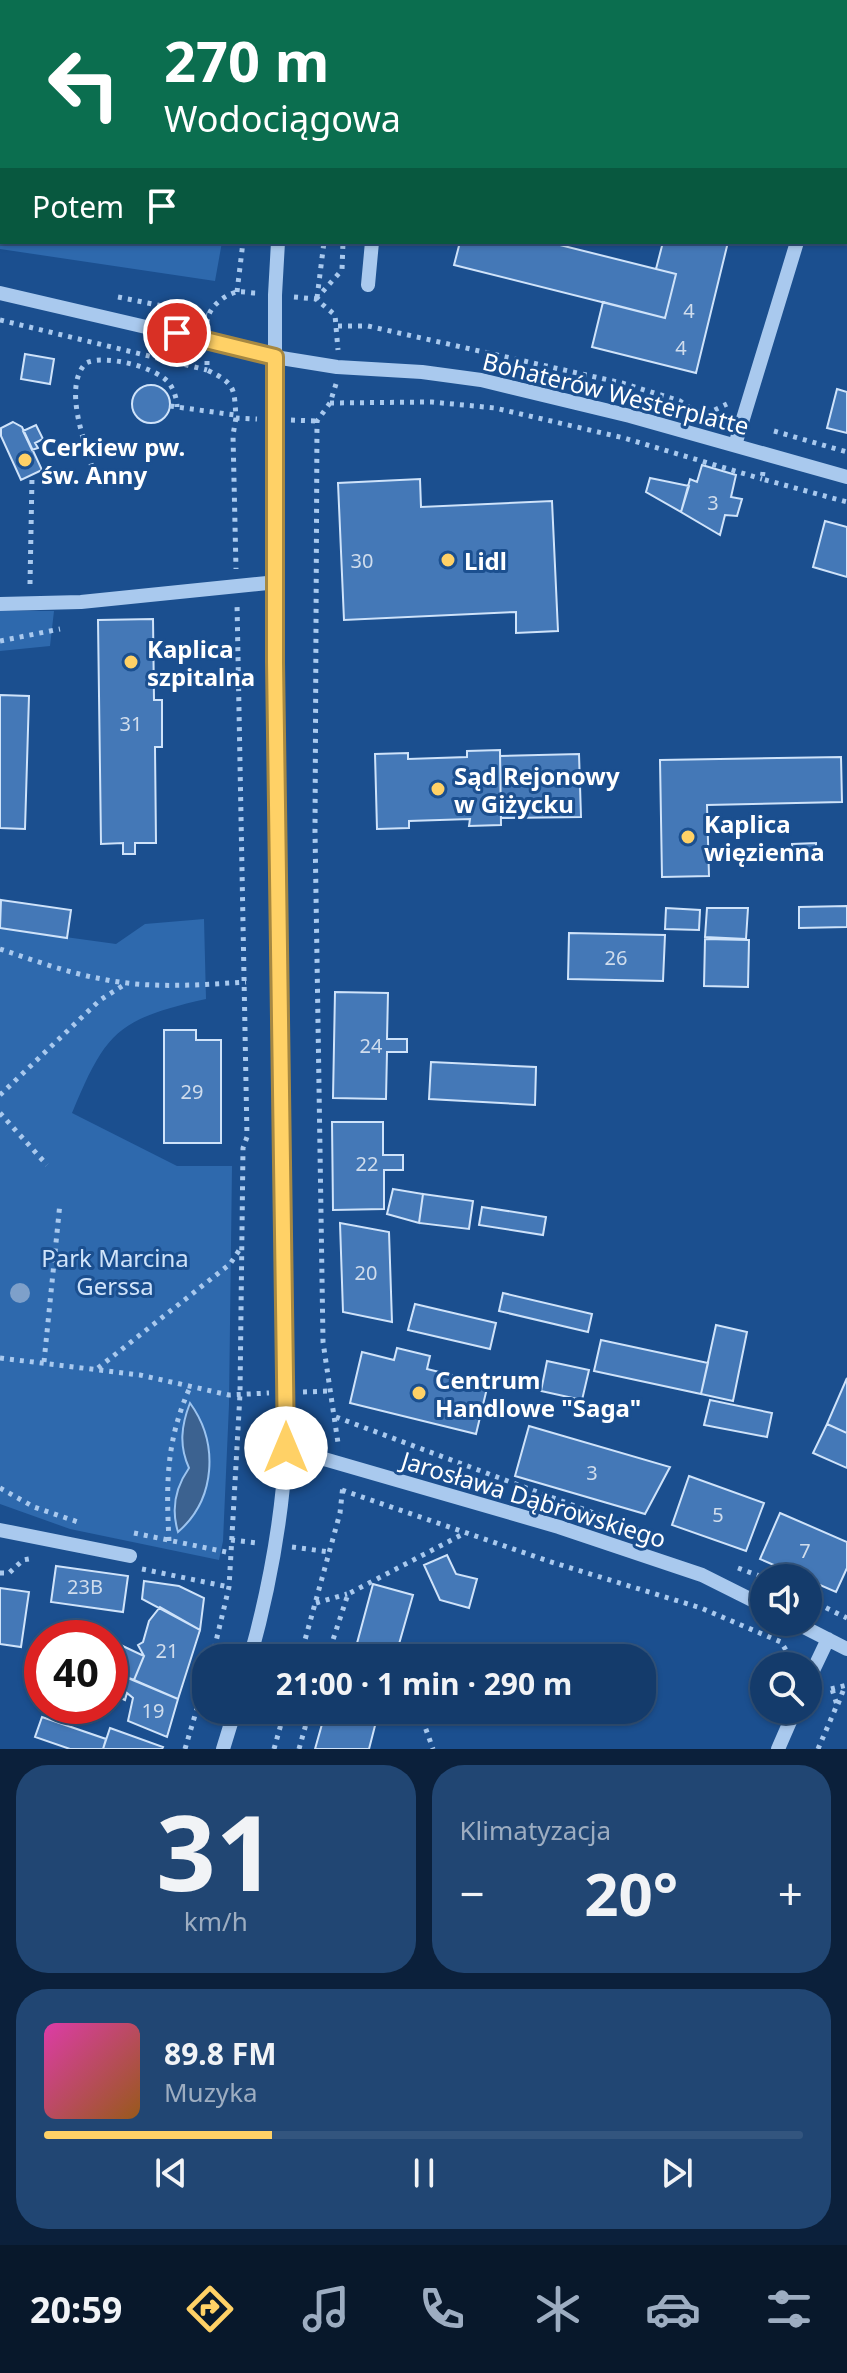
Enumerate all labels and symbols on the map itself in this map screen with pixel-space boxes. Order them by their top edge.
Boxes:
house number: 4 [683,297,695,324]
pin [143,299,211,367]
house number: 4 [675,334,687,361]
street label: Bohaterów Westerplatte [479,344,753,442]
place label: Cerkiew pw. św. Anny [41,430,185,491]
marker: Cerkiew pw. św. Anny [16,451,34,469]
house number: 3 [707,489,719,516]
place label: Lidl [464,544,507,577]
house number: 30 [351,547,373,574]
marker: Lidl [439,551,457,569]
place label: Kaplica szpitalna [147,632,255,693]
marker: Kaplica szpitalna [122,653,140,671]
house number: 31 [120,710,142,737]
place label: Sąd Rejonowy w Giżycku [454,759,620,820]
marker: Sąd Rejonowy w Giżycku [429,780,447,798]
place label: Kaplica więzienna [704,807,825,868]
marker: Kaplica więzienna [679,828,697,846]
house number: 26 [605,944,627,971]
house number: 24 [360,1032,383,1059]
house number: 29 [181,1078,203,1105]
house number: 22 [356,1150,378,1177]
park label: Park Marcina Gerssa [41,1241,189,1302]
house number: 20 [355,1259,377,1286]
place label: Centrum Handlowe "Saga" [435,1363,641,1424]
marker: Centrum Handlowe "Saga" [410,1384,428,1402]
position arrow [244,1406,328,1490]
street label: Jarosława Dąbrowskiego [396,1442,670,1555]
house number: 3 [586,1459,598,1486]
house number: 5 [712,1501,724,1528]
house number: 7 [799,1537,811,1564]
house number: 23B [67,1573,103,1600]
speed limit sign: 40 [24,1620,128,1724]
house number: 21 [156,1637,178,1664]
house number: 19 [142,1697,164,1724]

